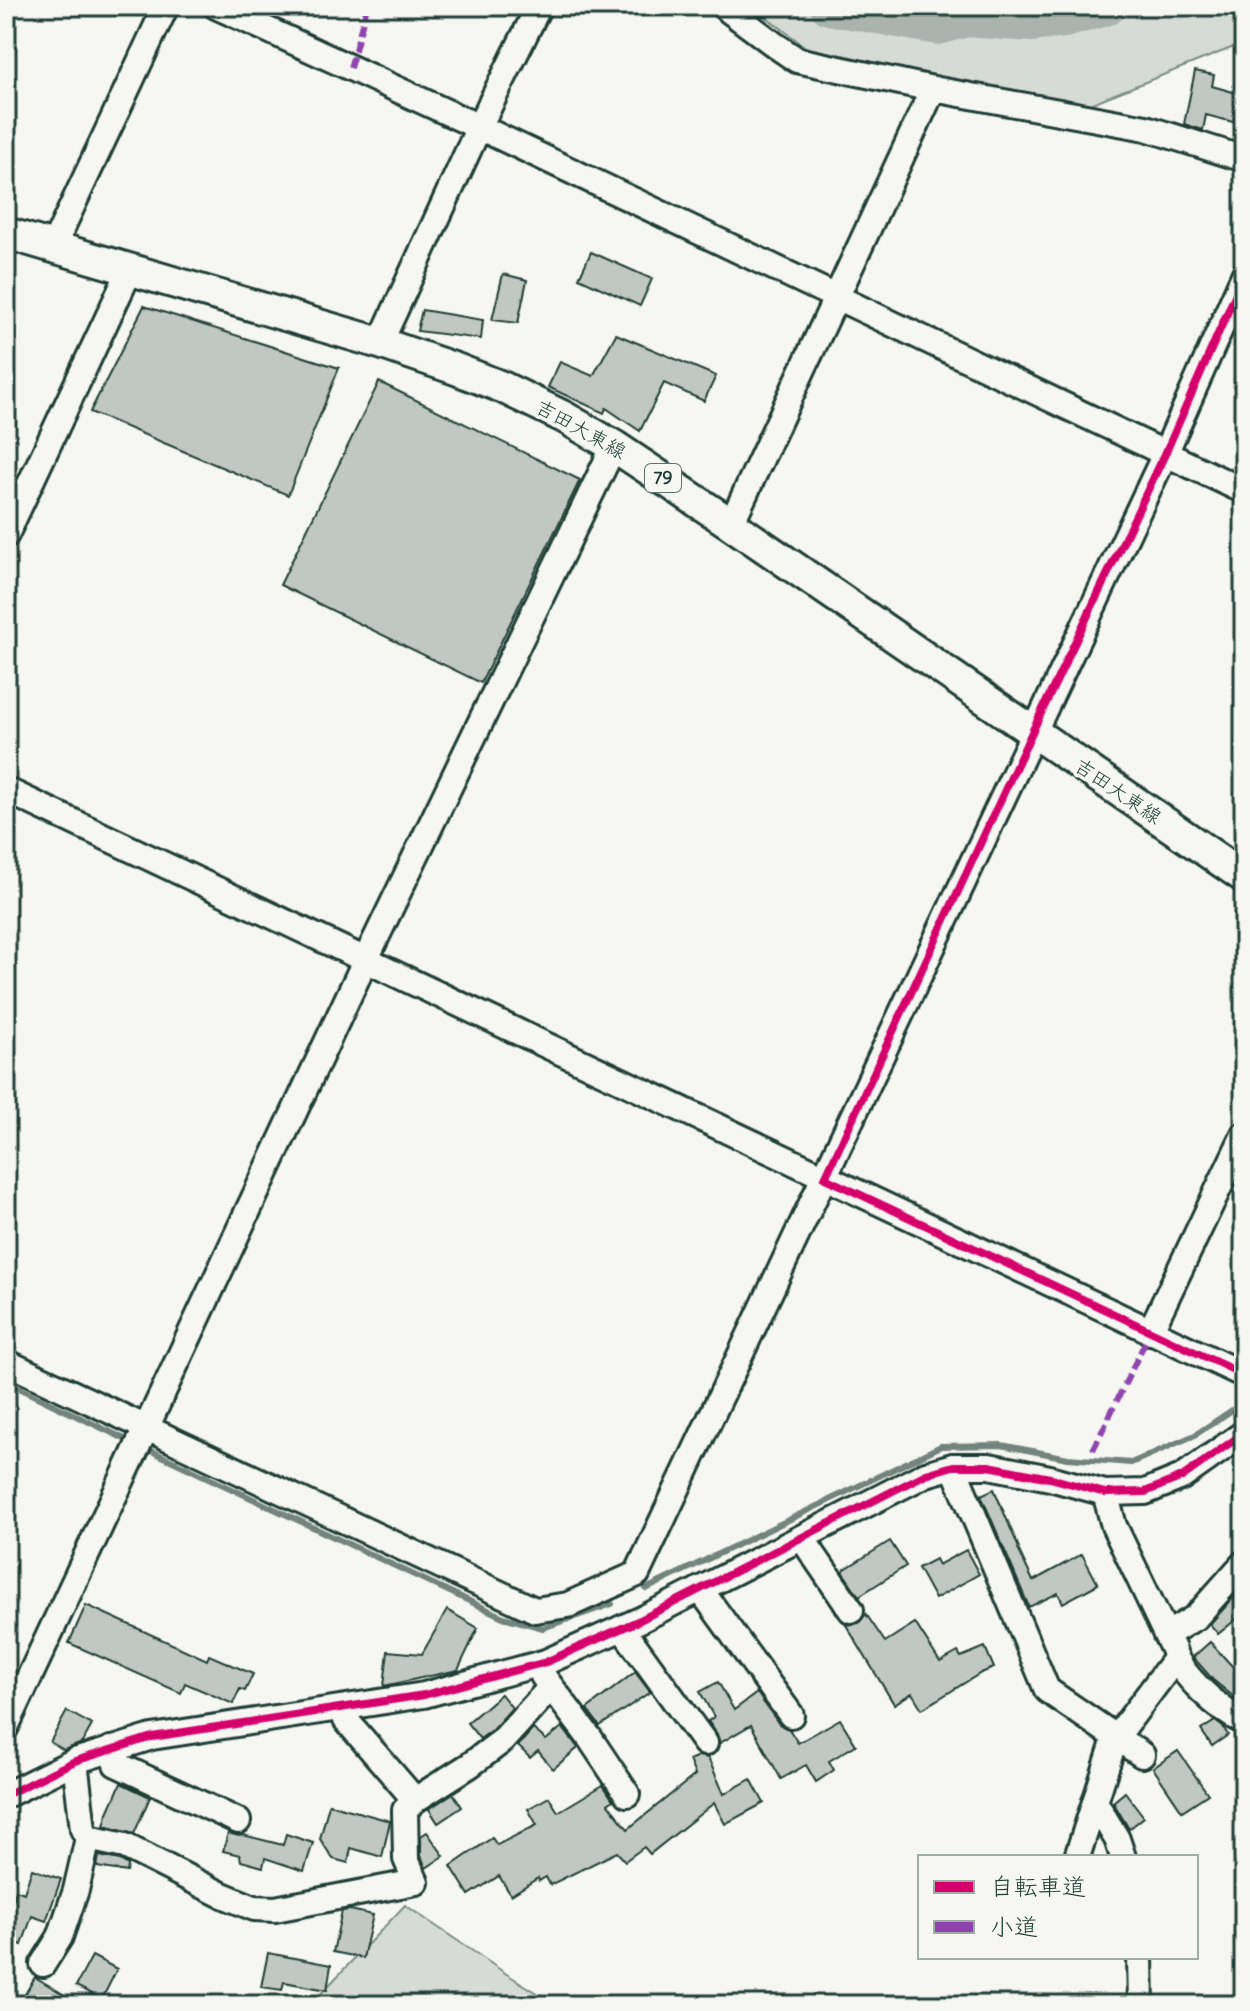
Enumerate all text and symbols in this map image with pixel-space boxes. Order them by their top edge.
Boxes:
street label: 吉田大東線 [531,393,631,464]
road number: 79 [645,464,681,492]
street label: 吉田大東線 [1070,752,1167,829]
legend [918,1855,1198,1959]
text: 自転車道 [990,1871,1086,1901]
text: 小道 [990,1911,1038,1941]

